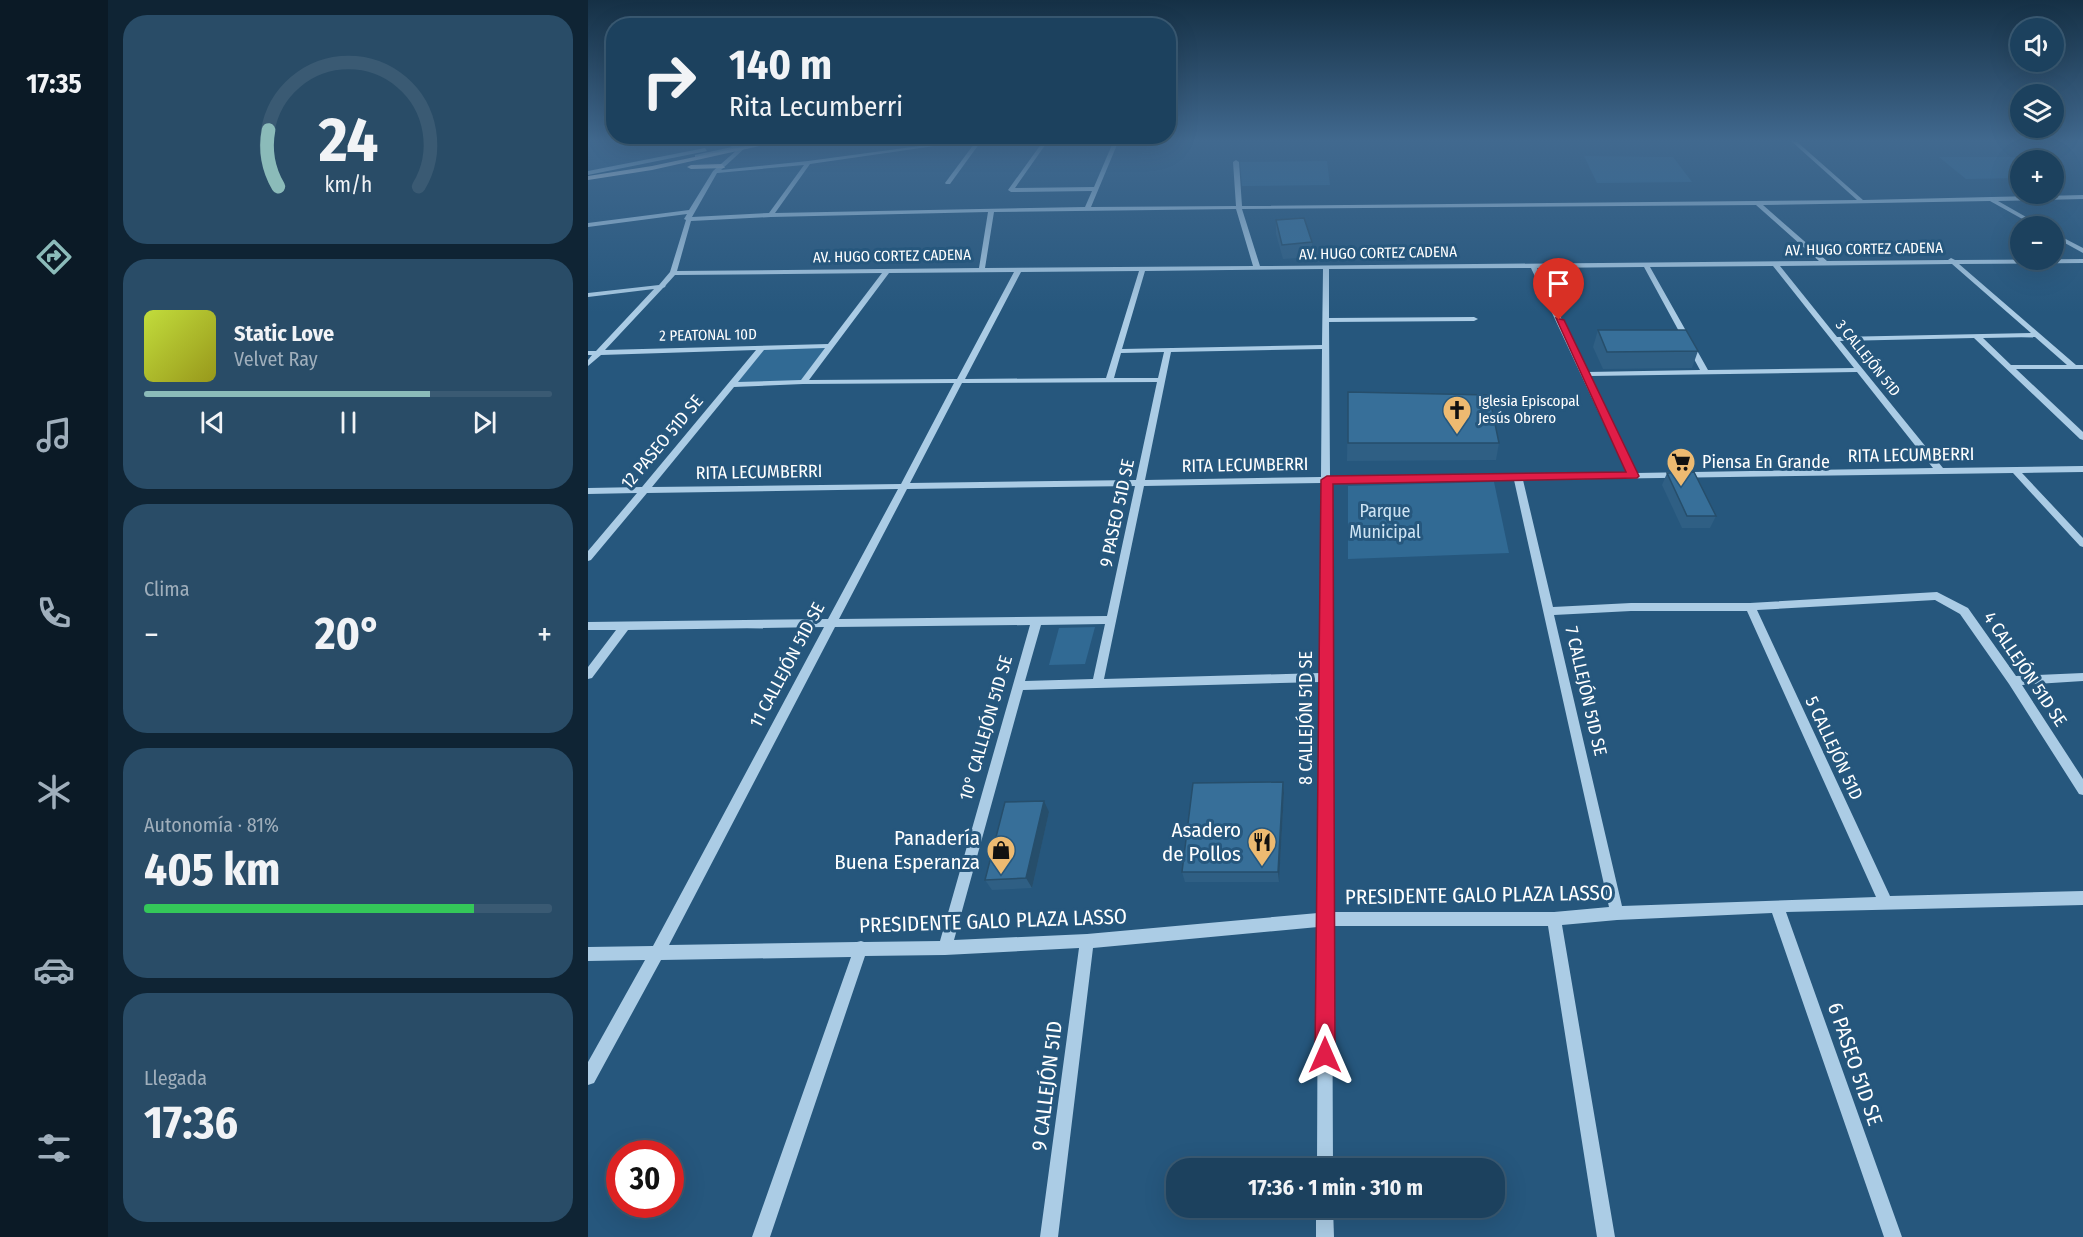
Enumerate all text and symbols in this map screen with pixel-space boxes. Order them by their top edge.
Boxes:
map controls [2010,18,2064,270]
button: sound [2010,18,2064,72]
text: 140 m [729,40,832,90]
icon: right [630,42,708,120]
text: 17:35 [26,68,82,100]
button: layers [2010,84,2064,138]
text: Rita Lecumberri [729,91,903,123]
text: 24 [317,103,378,178]
button: + [2010,150,2064,204]
text: km/h [324,172,372,198]
button: − [2010,216,2064,270]
icon: directions [33,236,75,278]
street label: AV. HUGO CORTEZ CADENA [1785,239,1943,259]
street label: AV. HUGO CORTEZ CADENA [1299,243,1457,263]
street label: AV. HUGO CORTEZ CADENA [813,246,971,266]
pin [1533,258,1584,320]
icon: arrive [1542,267,1575,300]
street label: 3 CALLEJÓN 51D [1832,316,1904,400]
text: Static Love [234,320,334,347]
street label: 2 PEATONAL 10D [659,325,757,345]
text: Velvet Ray [234,347,318,371]
street label: 12 PASEO 51D SE [616,390,708,494]
place label: Iglesia Episcopal Jesús Obrero [1478,392,1579,427]
church icon: Iglesia Episcopal Jesús Obrero [1441,394,1473,436]
icon: previous [196,406,229,439]
icon: pause [332,406,365,439]
icon: next [468,406,501,439]
icon: music [33,414,75,456]
street label: RITA LECUMBERRI [1847,443,1975,467]
supermarket icon: Piensa En Grande [1665,446,1697,488]
place label: Piensa En Grande [1702,451,1830,473]
street label: RITA LECUMBERRI [1181,453,1309,477]
street label: 9 PASEO 51D SE [1095,457,1139,569]
street label: RITA LECUMBERRI [695,460,823,484]
park label: Parque Municipal [1349,500,1421,543]
text: Clima [144,577,189,601]
icon: phone [33,592,75,634]
street label: 11 CALLEJÓN 51D SE [745,599,829,731]
text: 20° [315,607,381,661]
street label: 4 CALLEJÓN 51D SE [1979,607,2071,731]
text: − [144,615,159,655]
text: + [537,615,552,655]
street label: 7 CALLEJÓN 51D SE [1560,624,1612,758]
street label: 8 CALLEJÓN 51D SE [1295,651,1317,785]
street label: 10° CALLEJÓN 51D SE [955,653,1017,803]
street label: 5 CALLEJÓN 51D [1800,693,1868,803]
icon: climate [33,771,75,813]
text: Autonomía · 81% [144,813,279,837]
place label: Asadero de Pollos [1162,817,1241,867]
place label: Panadería Buena Esperanza [834,825,980,875]
restaurant icon: Asadero de Pollos [1246,826,1278,868]
shop icon: Panadería Buena Esperanza [985,834,1017,876]
text: 405 km [144,843,280,897]
street label: PRESIDENTE GALO PLAZA LASSO [1345,880,1613,910]
street label: PRESIDENTE GALO PLAZA LASSO [859,903,1127,939]
icon: car [33,949,75,991]
street label: 6 PASEO 51D SE [1822,999,1888,1129]
street label: 9 CALLEJÓN 51D [1026,1020,1068,1152]
position arrow [1293,1023,1357,1087]
text: Llegada [144,1066,207,1090]
text: 17:36 [144,1096,238,1150]
icon: filters [33,1127,75,1169]
speed limit sign: 30 [606,1140,684,1218]
text: 17:36 · 1 min · 310 m [1248,1174,1423,1201]

